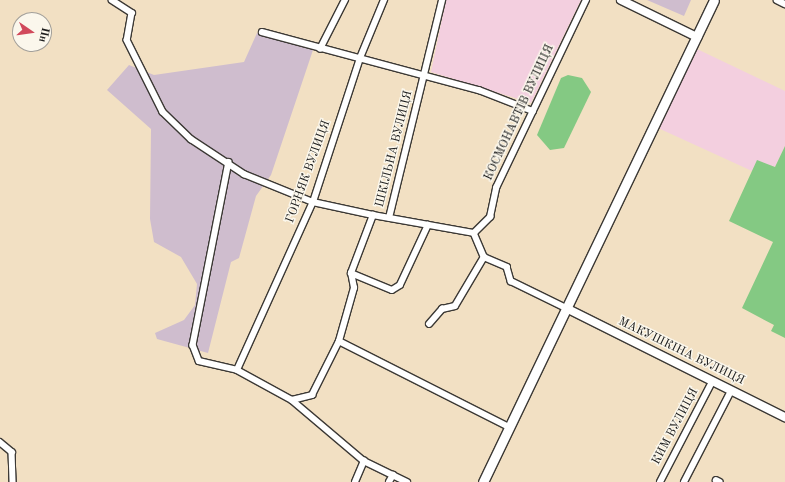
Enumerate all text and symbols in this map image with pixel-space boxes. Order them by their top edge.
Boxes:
north arrow [12,12,52,52]
text: Пн [36,26,50,43]
street label: КОСМОНАВТІВ ВУЛИЦЯ [482,43,558,183]
street label: ШКІЛЬНА ВУЛИЦЯ [374,89,416,209]
street label: ГОРНЯК ВУЛИЦЯ [284,119,334,225]
street label: МАКУШКІНА ВУЛИЦЯ [615,315,747,389]
street label: КИМ ВУЛИЦЯ [650,386,702,468]

